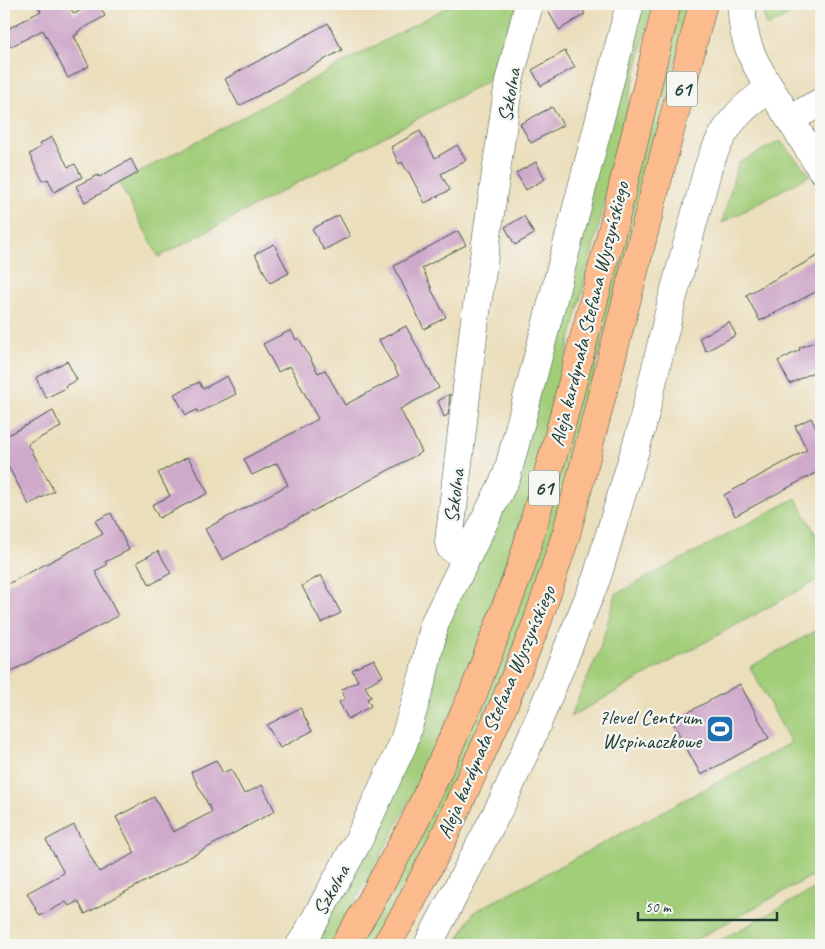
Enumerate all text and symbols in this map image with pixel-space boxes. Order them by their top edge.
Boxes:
street label: Szkolna [492,65,527,124]
road number: 61 [667,72,697,106]
street label: Aleja kardynała Stefana Wyszyńskiego [543,177,635,449]
street label: Szkolna [438,466,470,524]
road number: 61 [529,470,559,506]
street label: Aleja kardynała Stefana Wyszyńskiego [431,580,562,842]
place label: 7level Centrum Wspinaczkowe [599,704,703,754]
sports icon: 7level Centrum Wspinaczkowe [705,714,735,744]
street label: Szkolna [307,859,356,920]
scale bar [638,889,776,921]
text: 50 m [645,898,672,917]

